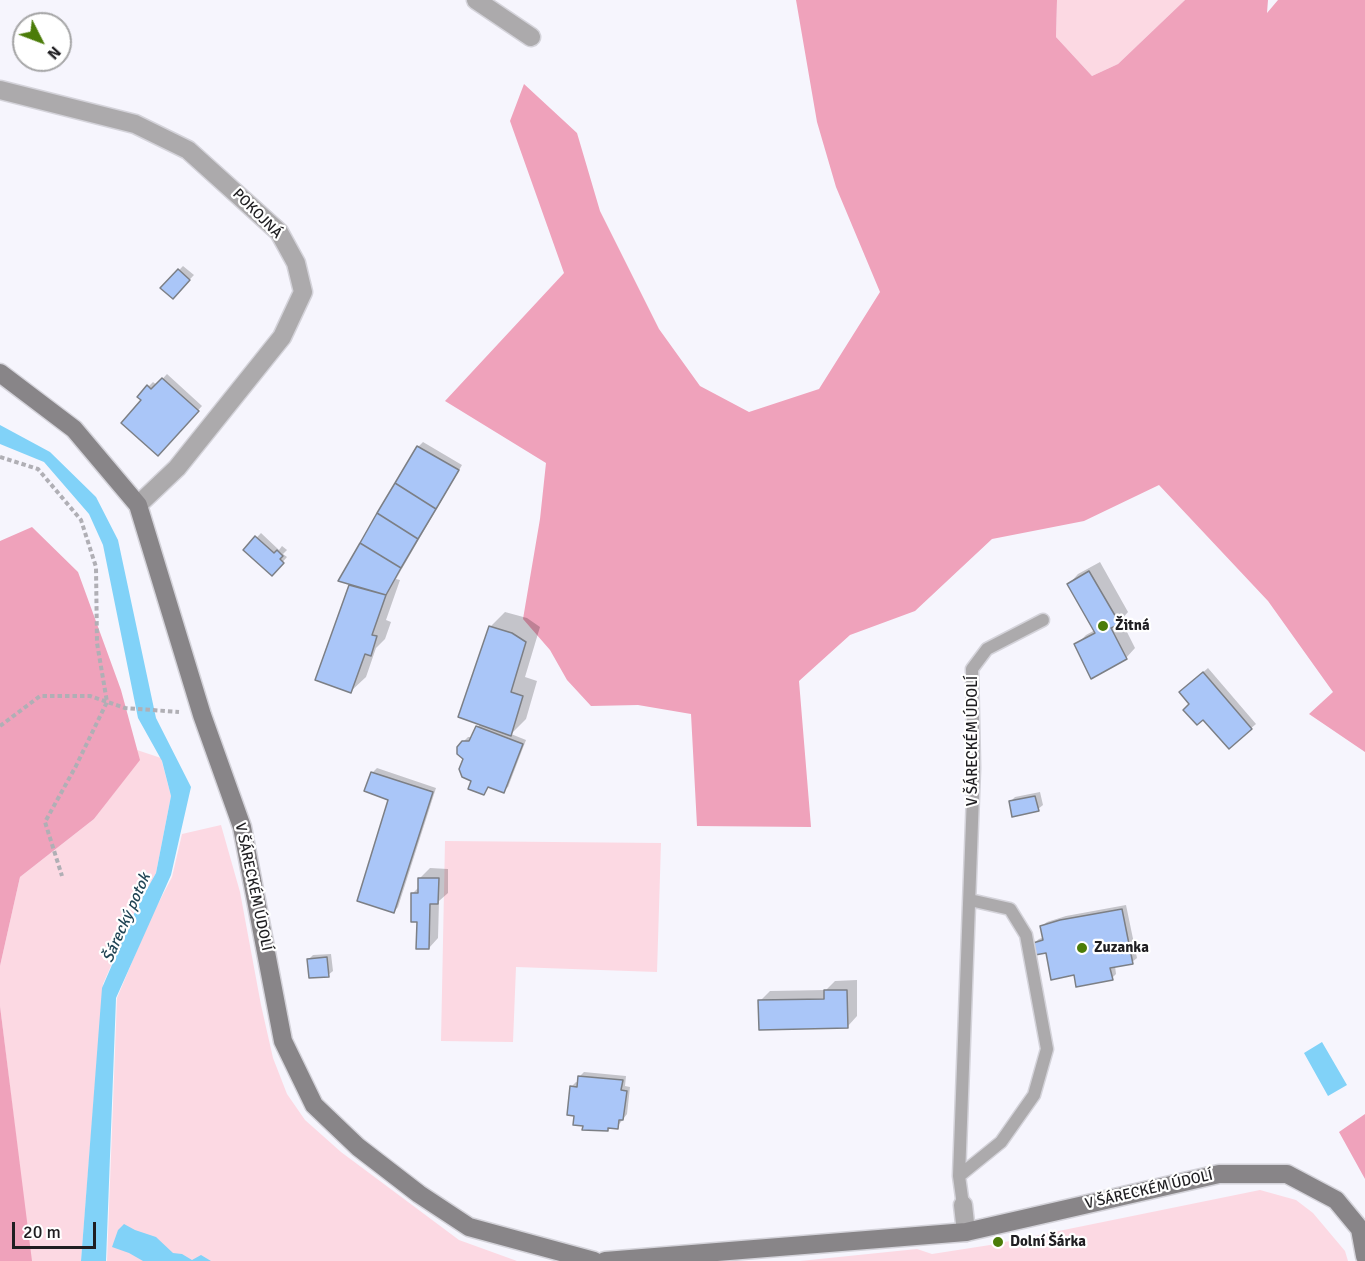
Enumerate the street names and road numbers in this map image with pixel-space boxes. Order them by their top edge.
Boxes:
street label: POKOJNÁ [228,185,286,243]
street label: V ŠÁRECKÉM ÚDOLÍ [964,676,982,806]
street label: V ŠÁRECKÉM ÚDOLÍ [231,821,275,953]
street label: V ŠÁRECKÉM ÚDOLÍ [1083,1167,1215,1213]

